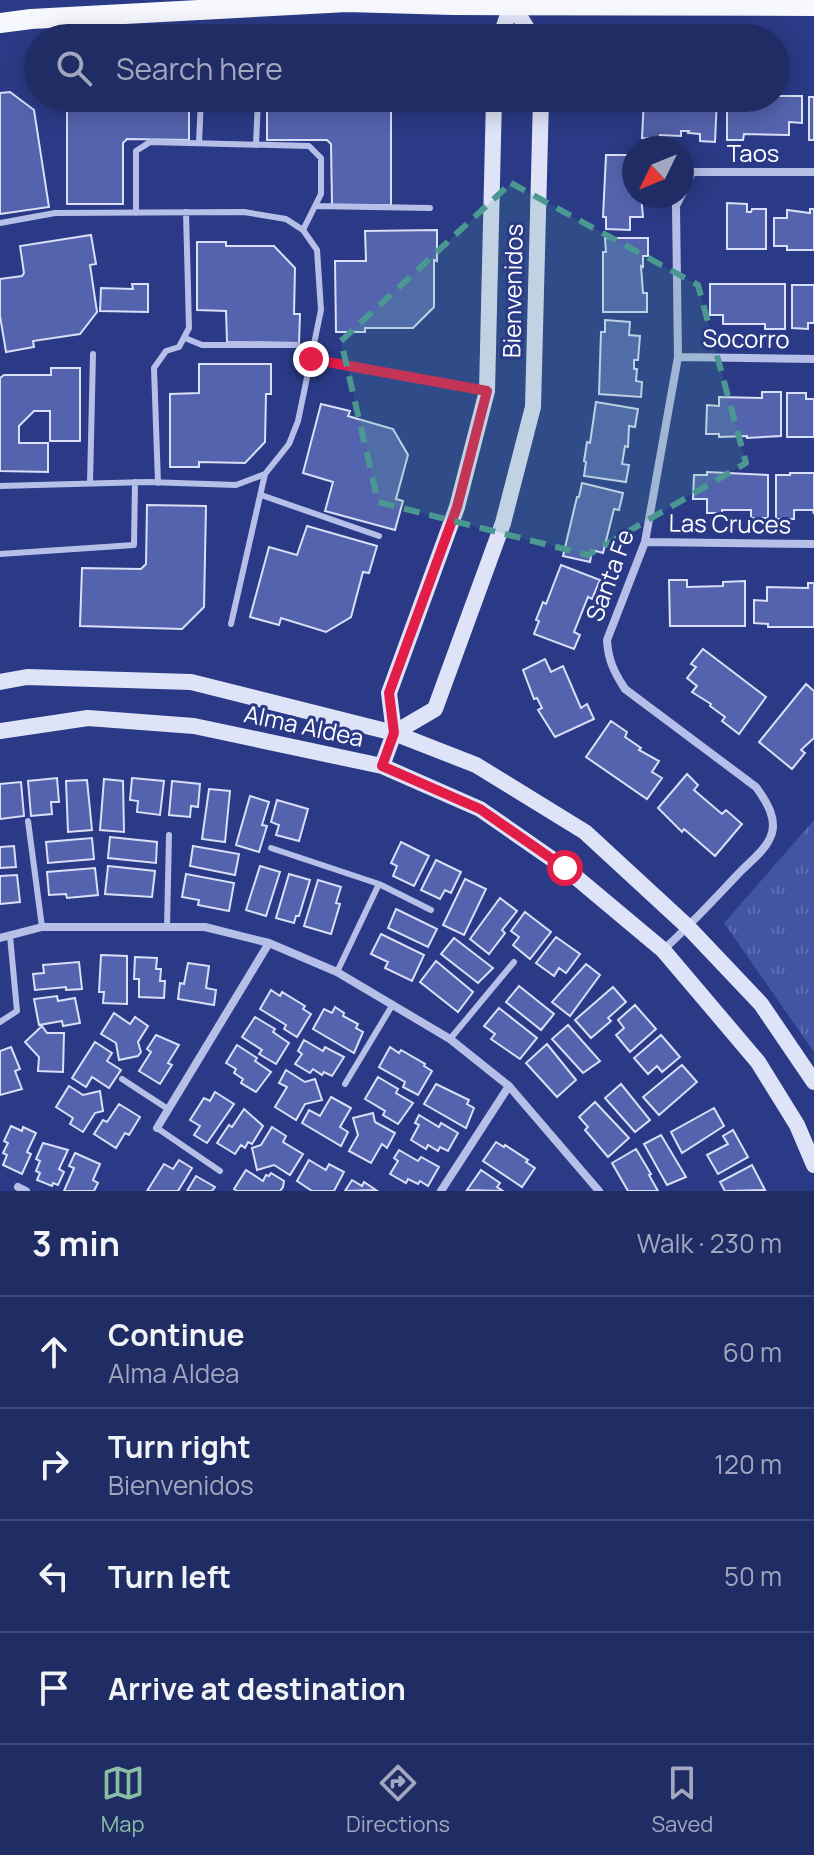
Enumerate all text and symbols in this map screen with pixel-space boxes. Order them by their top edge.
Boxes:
search box [24,24,790,112]
icon: search [52,46,96,90]
text: Search here [116,48,283,89]
north arrow [622,136,694,208]
street label: Taos [727,136,779,169]
street label: Bienvenidos [494,224,530,358]
street label: Socorro [702,321,790,355]
route end [293,341,329,377]
street label: Las Cruces [668,505,792,541]
street label: Santa Fe [577,524,641,626]
street label: Alma Aldea [241,696,367,754]
route start [547,850,583,886]
text: 3 min [32,1220,120,1266]
text: Walk · 230 m [637,1225,782,1261]
text: Continue [108,1314,244,1355]
icon: ahead [32,1330,76,1374]
text: 60 m [723,1334,782,1370]
text: Alma Aldea [108,1355,240,1391]
text: Turn right [108,1426,251,1467]
icon: right [32,1442,76,1486]
text: 120 m [714,1446,782,1482]
text: Bienvenidos [108,1467,254,1503]
icon: left [32,1554,76,1598]
text: Turn left [108,1556,231,1597]
text: 50 m [724,1558,782,1594]
icon: arrive [32,1666,76,1710]
text: Arrive at destination [108,1668,406,1709]
tab: Map [101,1761,145,1839]
tab: Directions [346,1761,450,1839]
tab: Saved [651,1761,713,1839]

